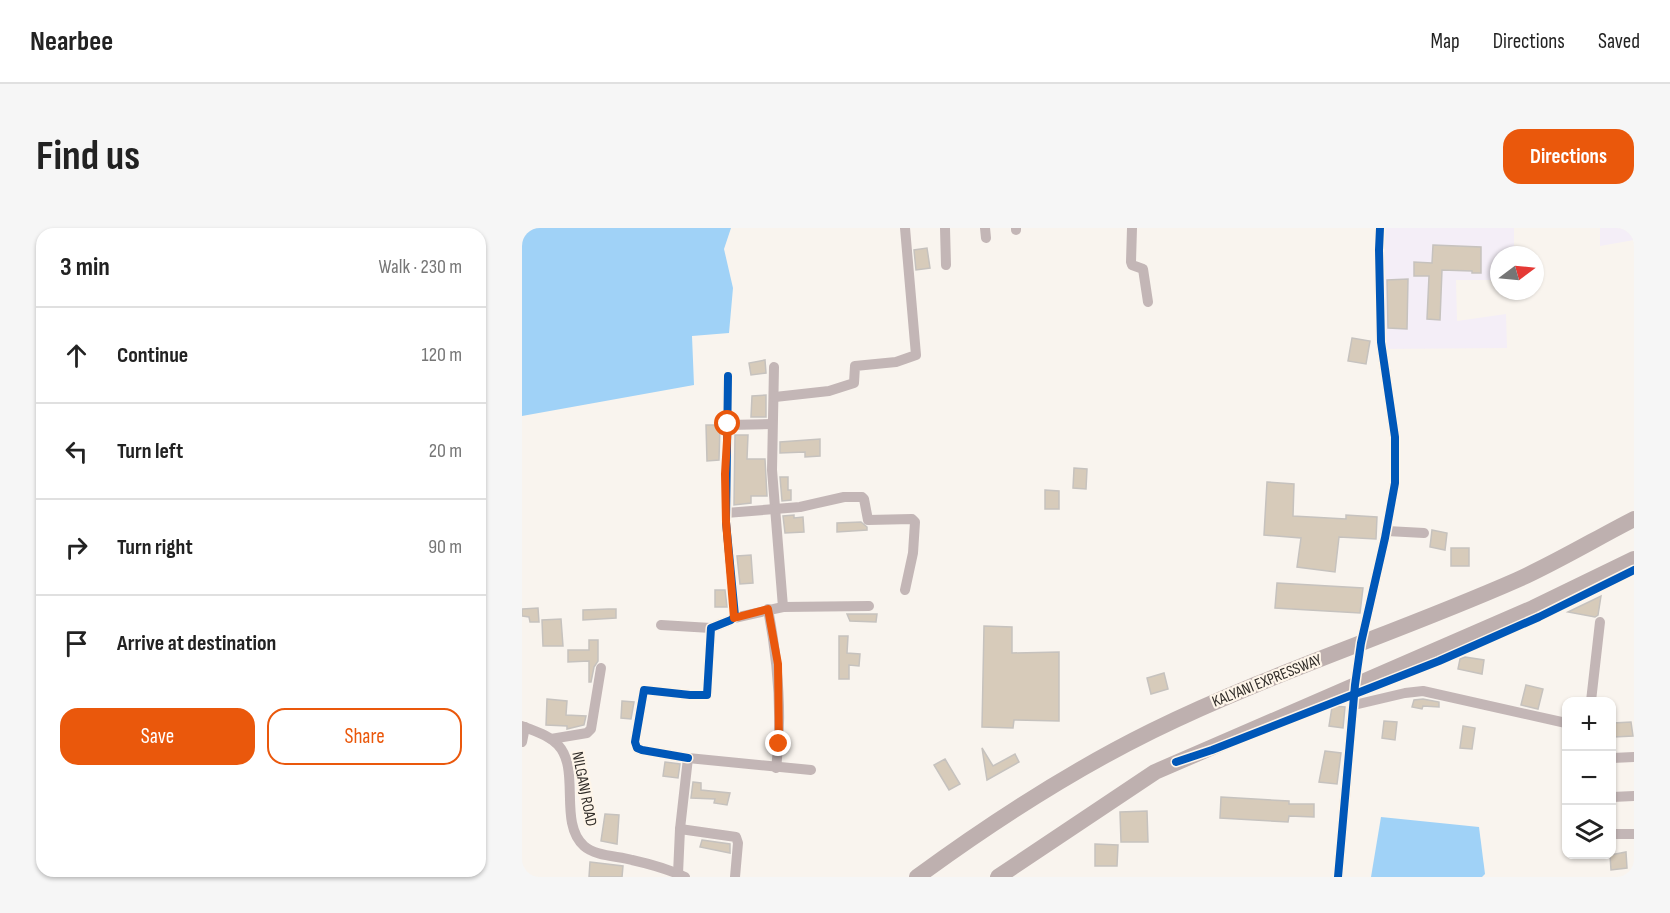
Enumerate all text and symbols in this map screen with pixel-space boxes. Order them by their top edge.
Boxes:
text: Nearbee [30,25,113,58]
text: Map [1430,29,1460,54]
text: Directions [1493,29,1565,54]
text: Saved [1598,29,1640,54]
button: Directions [1503,129,1634,184]
text: Find us [36,131,140,182]
north arrow [1490,246,1544,300]
text: 3 min [60,252,110,283]
text: Walk · 230 m [379,255,462,279]
icon: ahead [60,339,93,372]
text: Continue [117,342,188,369]
text: 120 m [422,343,462,367]
route start [714,410,740,436]
icon: left [60,435,93,468]
text: Turn left [117,438,183,465]
text: 20 m [429,439,462,463]
icon: right [60,531,93,564]
text: Turn right [117,534,193,561]
text: 90 m [428,535,462,559]
icon: arrive [60,627,93,660]
text: Arrive at destination [117,630,276,657]
street label: KALYANI EXPRESSWAY [1210,650,1325,712]
map controls [1562,697,1616,859]
button: + [1562,697,1616,751]
button: Save [60,708,255,765]
button: Share [267,708,462,765]
route end [765,730,791,756]
street label: NILGANJ ROAD [567,750,601,828]
button: − [1562,751,1616,805]
button: layers [1562,805,1616,859]

